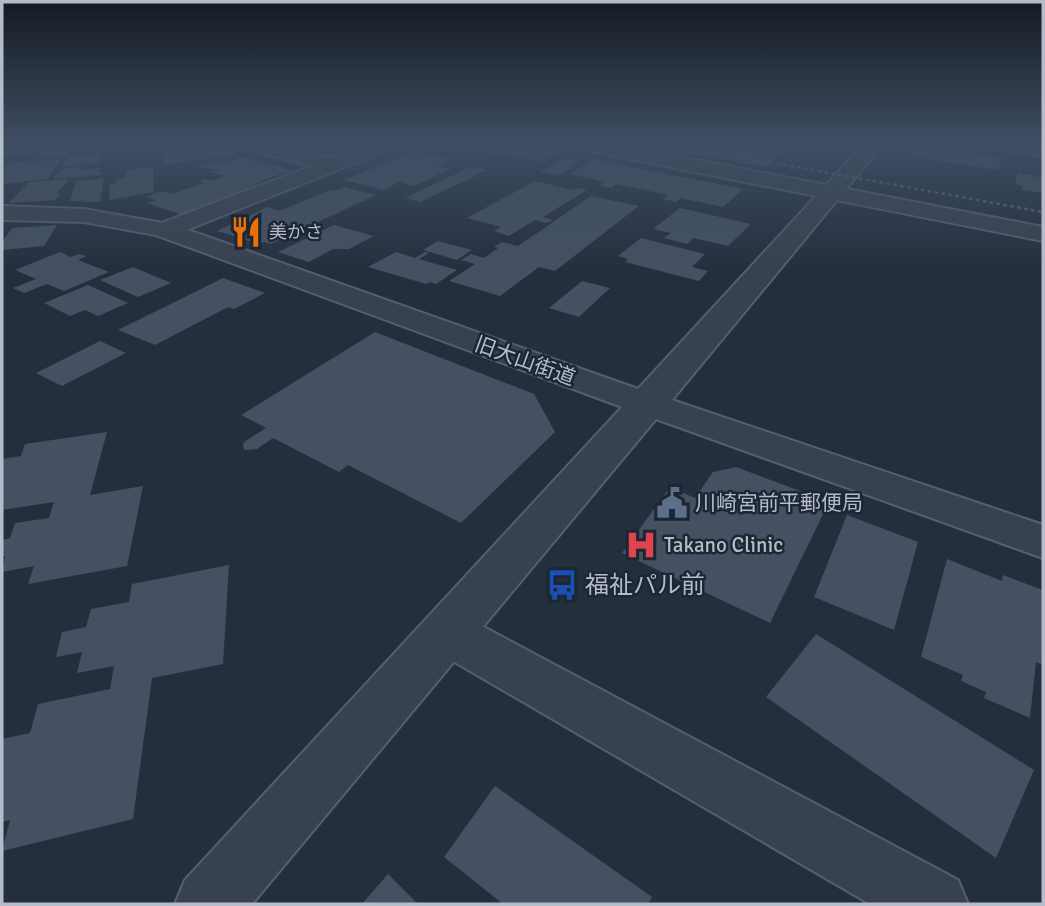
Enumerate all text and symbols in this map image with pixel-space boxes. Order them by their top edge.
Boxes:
restaurant icon: 美かさ [229,215,263,249]
place label: 美かさ [269,221,323,243]
street label: 旧大山街道 [471,331,579,391]
public building icon: 川崎宮前平郵便局 [655,486,689,520]
place label: 川崎宮前平郵便局 [695,490,863,516]
hospital icon: Takano Clinic [624,528,658,562]
place label: Takano Clinic [664,532,783,558]
bus stop icon: 福祉パル前 [545,568,579,602]
place label: 福祉パル前 [585,570,705,600]

